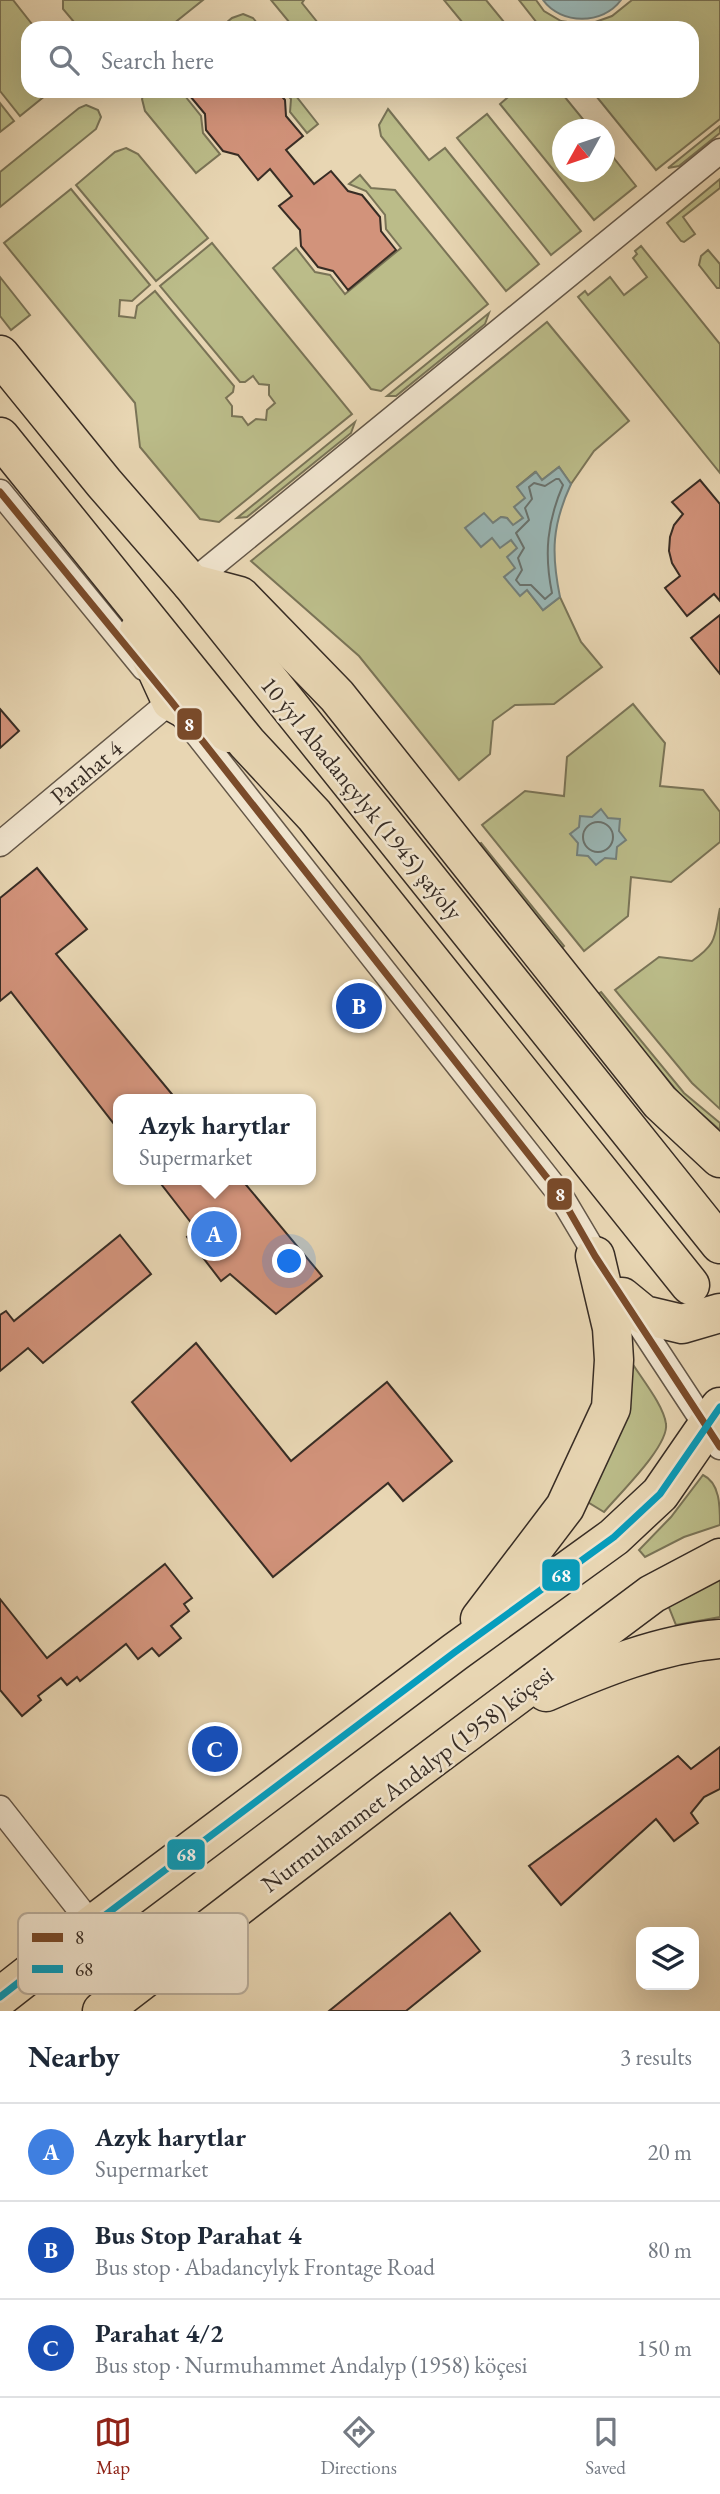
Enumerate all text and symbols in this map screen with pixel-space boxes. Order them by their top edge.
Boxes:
search box [21,21,699,98]
icon: search [45,41,83,79]
text: Search here [101,43,214,77]
north arrow [552,119,615,182]
street label: 10 ýyl Abadançylyk (1945) şaýoly [254,670,470,927]
line badge: 8 [176,707,203,741]
text: 8 [184,712,194,737]
street label: Parahat 4 [43,732,129,811]
pin: B [336,980,382,1032]
popup [113,1094,316,1185]
text: Azyk harytlar [139,1108,290,1142]
text: Supermarket [139,1142,252,1172]
line badge: 8 [546,1177,573,1211]
text: 8 [555,1182,565,1207]
pin: A [191,1208,237,1260]
your location [272,1244,306,1278]
line badge: 68 [541,1558,581,1592]
text: 68 [551,1563,571,1588]
street label: Nurmuhammet Andalyp (1958) köçesi [255,1659,559,1899]
pin: C [192,1723,238,1775]
line badge: 68 [166,1838,206,1871]
text: 68 [176,1842,196,1867]
legend [18,1913,248,1994]
text: 8 [75,1925,84,1950]
map controls [636,1927,699,1990]
button: layers [636,1927,699,1990]
text: 68 [75,1957,93,1982]
text: Nearby [28,2037,120,2076]
text: 3 results [620,2042,692,2072]
text: Azyk harytlar [95,2120,246,2154]
text: A [43,2137,59,2167]
text: 20 m [647,2137,692,2167]
text: Supermarket [95,2154,208,2184]
text: Bus Stop Parahat 4 [95,2218,302,2252]
text: B [44,2235,58,2265]
text: 80 m [647,2235,692,2265]
text: Bus stop · Abadancylyk Frontage Road [95,2252,435,2282]
text: Parahat 4/2 [95,2316,224,2350]
text: C [43,2333,59,2363]
text: 150 m [636,2333,692,2363]
text: Bus stop · Nurmuhammet Andalyp (1958) köçesi [95,2350,527,2380]
tab: Map [94,2413,132,2480]
tab: Directions [320,2413,397,2480]
tab: Saved [585,2413,626,2480]

